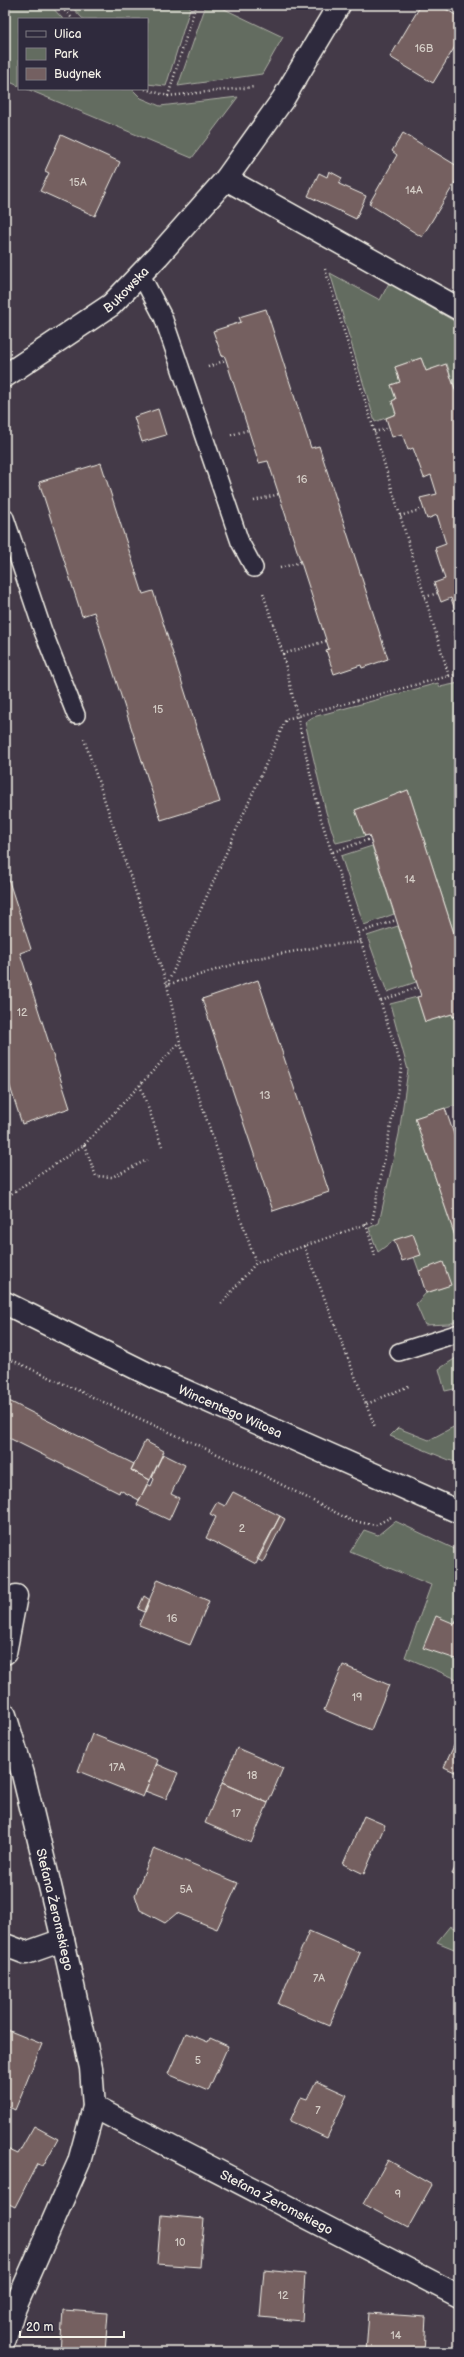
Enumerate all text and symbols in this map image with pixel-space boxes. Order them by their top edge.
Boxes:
legend [18,18,148,90]
text: Ulica [54,27,82,42]
house number: 16B [415,42,434,55]
text: Park [54,47,78,62]
text: Budynek [54,67,101,82]
house number: 15A [69,176,87,189]
house number: 14A [405,184,423,197]
street label: Bukowska [101,264,153,317]
house number: 16 [297,473,308,486]
house number: 15 [153,703,163,716]
house number: 14 [405,873,416,886]
house number: 12 [17,1006,28,1019]
house number: 13 [259,1089,271,1102]
street label: Wincentego Witosa [176,1382,284,1442]
house number: 2 [239,1522,246,1535]
house number: 16 [167,1612,178,1625]
house number: 19 [352,1691,362,1704]
house number: 17A [109,1761,125,1774]
house number: 18 [247,1769,257,1782]
house number: 17 [231,1807,241,1820]
street label: Stefana Żeromskiego [32,1847,76,1972]
house number: 5A [179,1883,193,1896]
house number: 7A [313,1972,325,1985]
house number: 5 [195,2054,201,2067]
house number: 7 [315,2104,321,2117]
street label: Stefana Żeromskiego [217,2167,336,2238]
house number: 9 [395,2188,401,2201]
house number: 10 [175,2236,186,2249]
house number: 12 [278,2289,289,2302]
scale bar [20,2313,124,2339]
text: 20 m [26,2320,53,2335]
house number: 14 [391,2329,402,2342]

